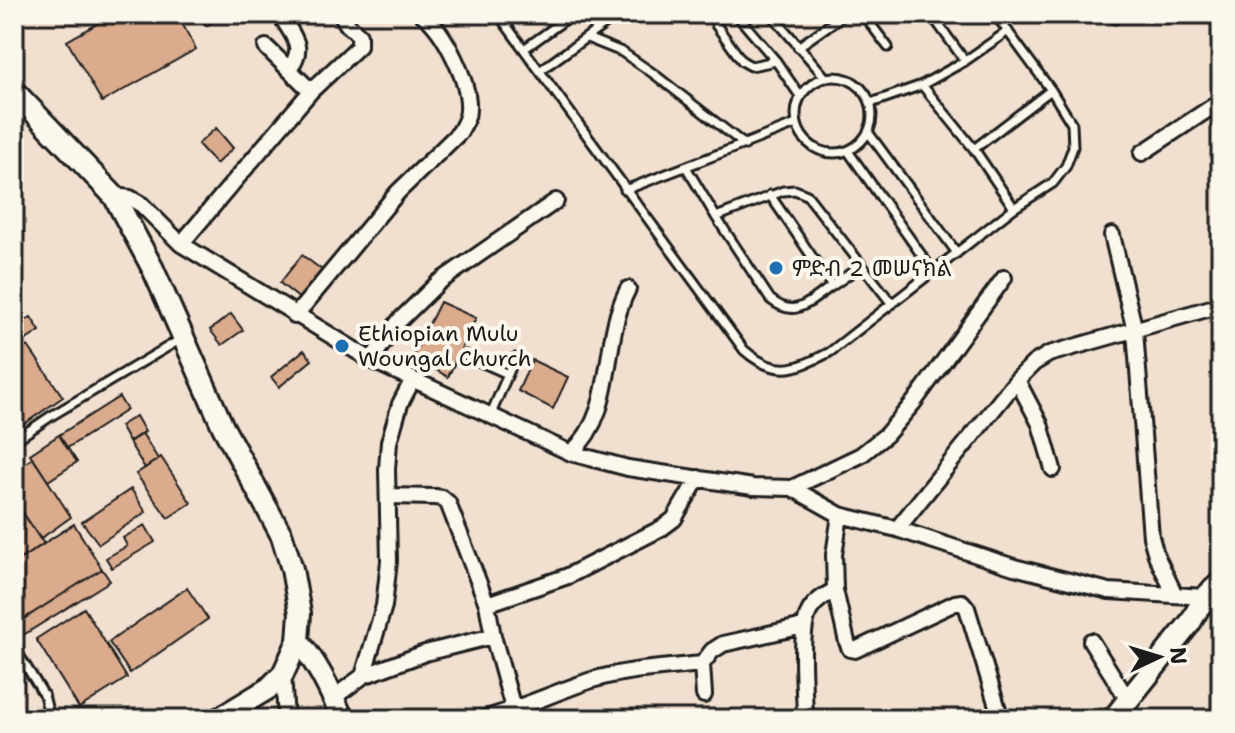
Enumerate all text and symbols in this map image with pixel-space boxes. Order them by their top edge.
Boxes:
place label: ምድብ 2 መሠናክል [792,254,952,283]
marker: ምድብ 2 መሠናክል [767,259,785,277]
place label: Ethiopian Mulu Woungal Church [358,319,531,373]
marker: Ethiopian Mulu Woungal Church [333,337,351,355]
north arrow [1119,617,1199,697]
text: N [1163,646,1194,665]

